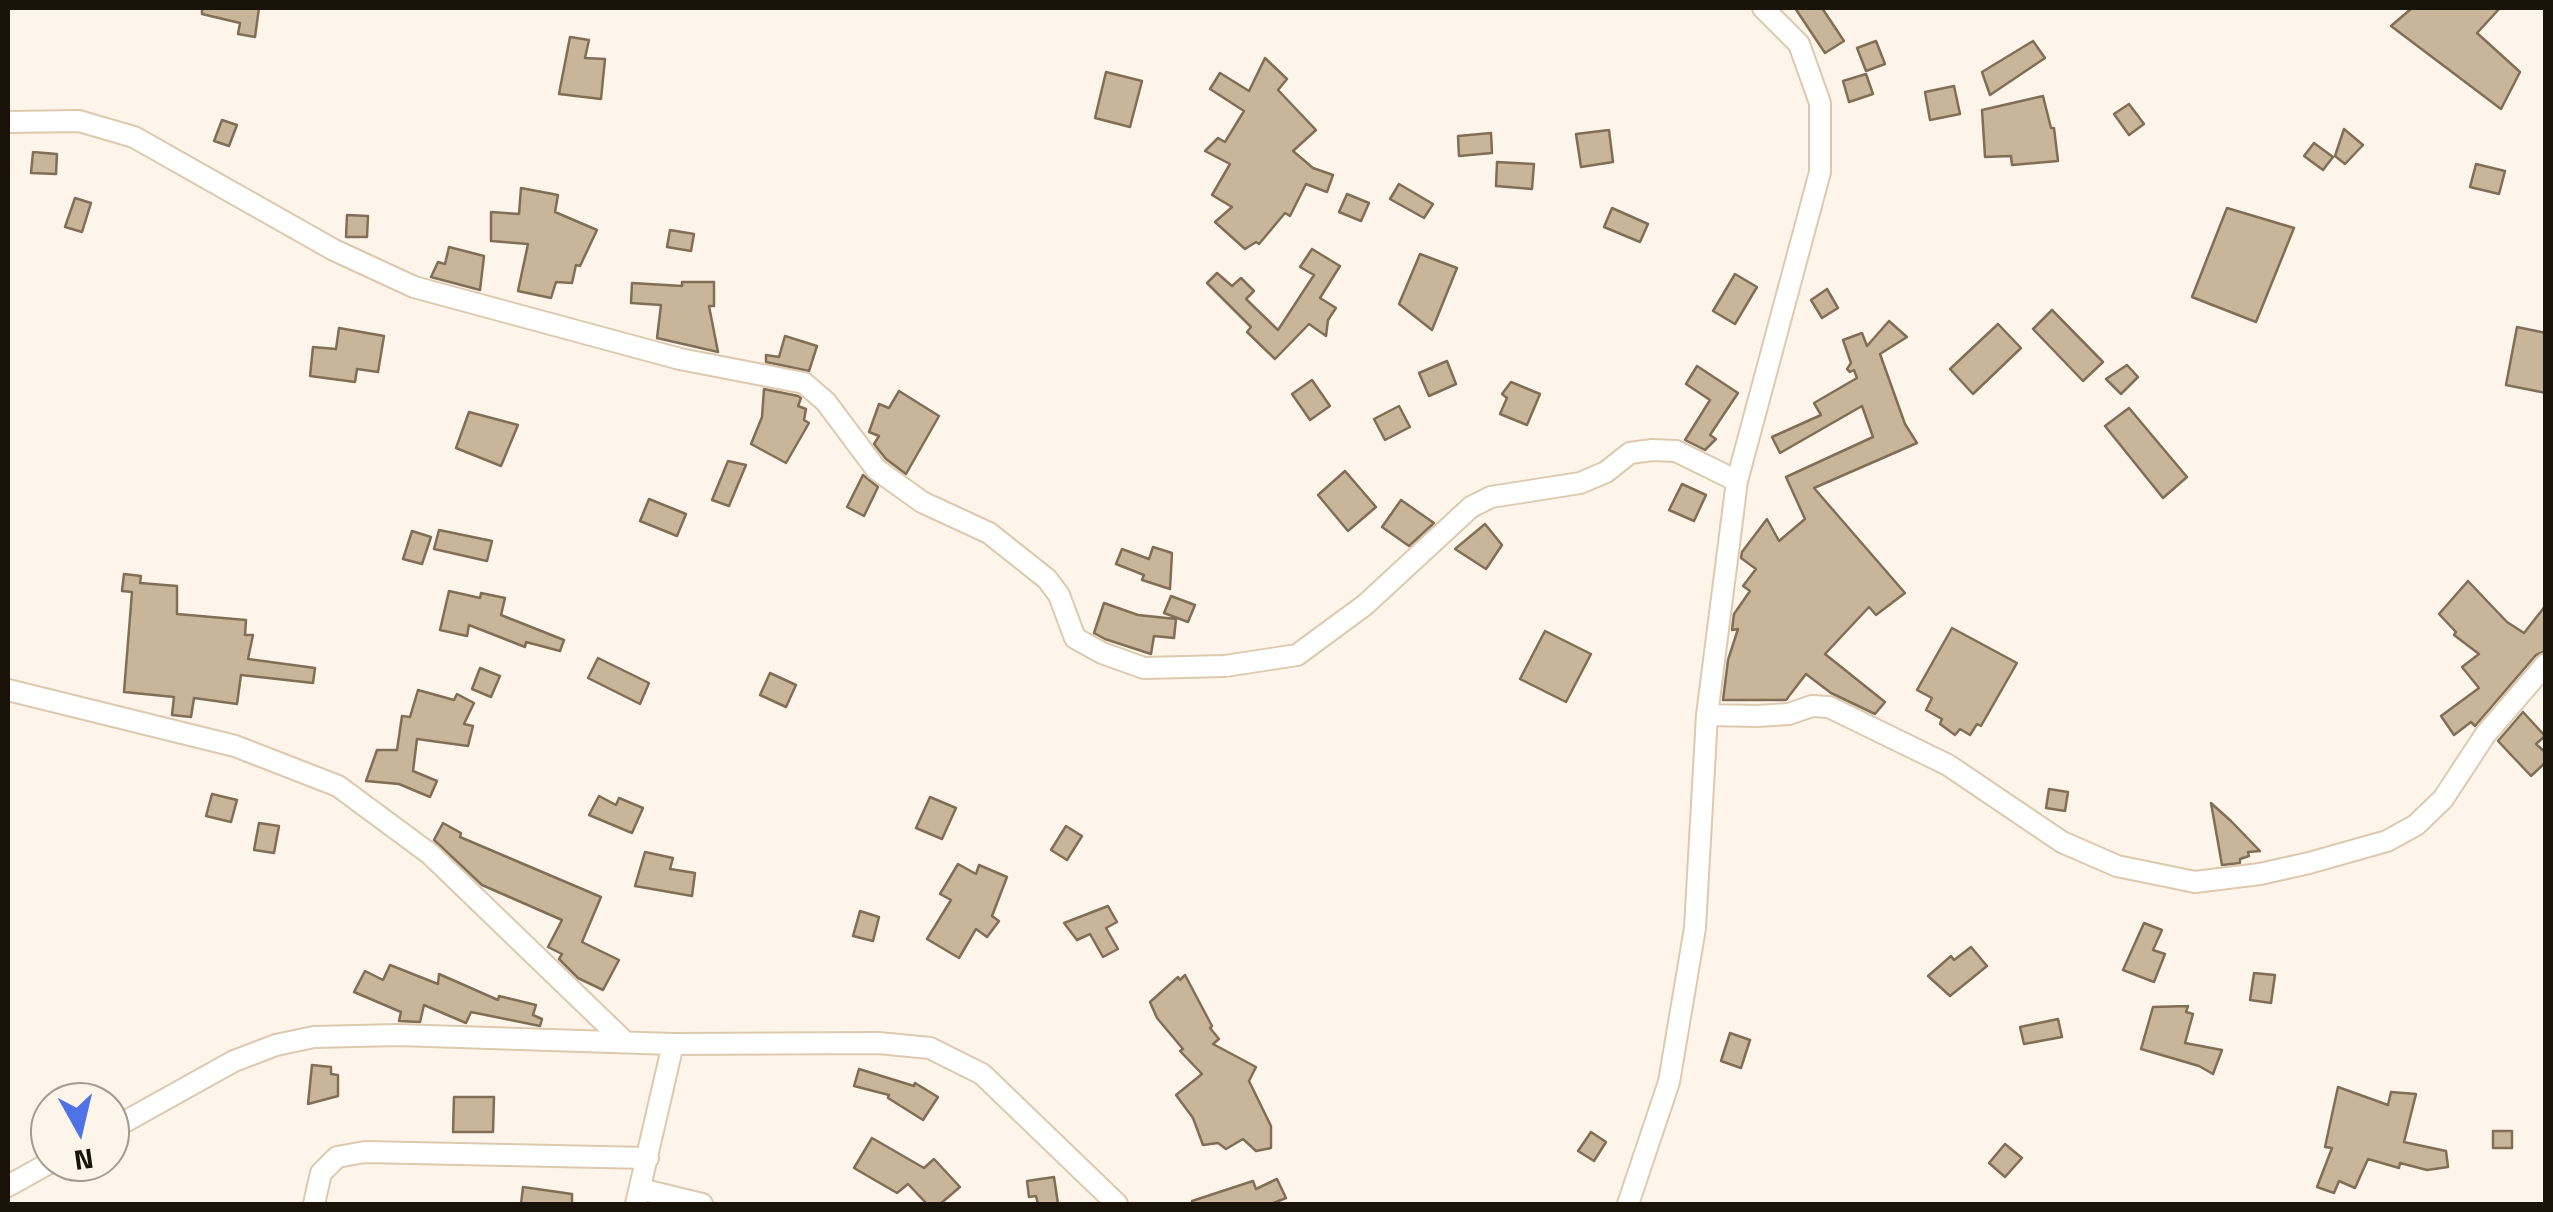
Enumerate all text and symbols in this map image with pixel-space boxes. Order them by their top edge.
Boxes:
north arrow [30,1082,130,1182]
text: N [71,1138,97,1183]

